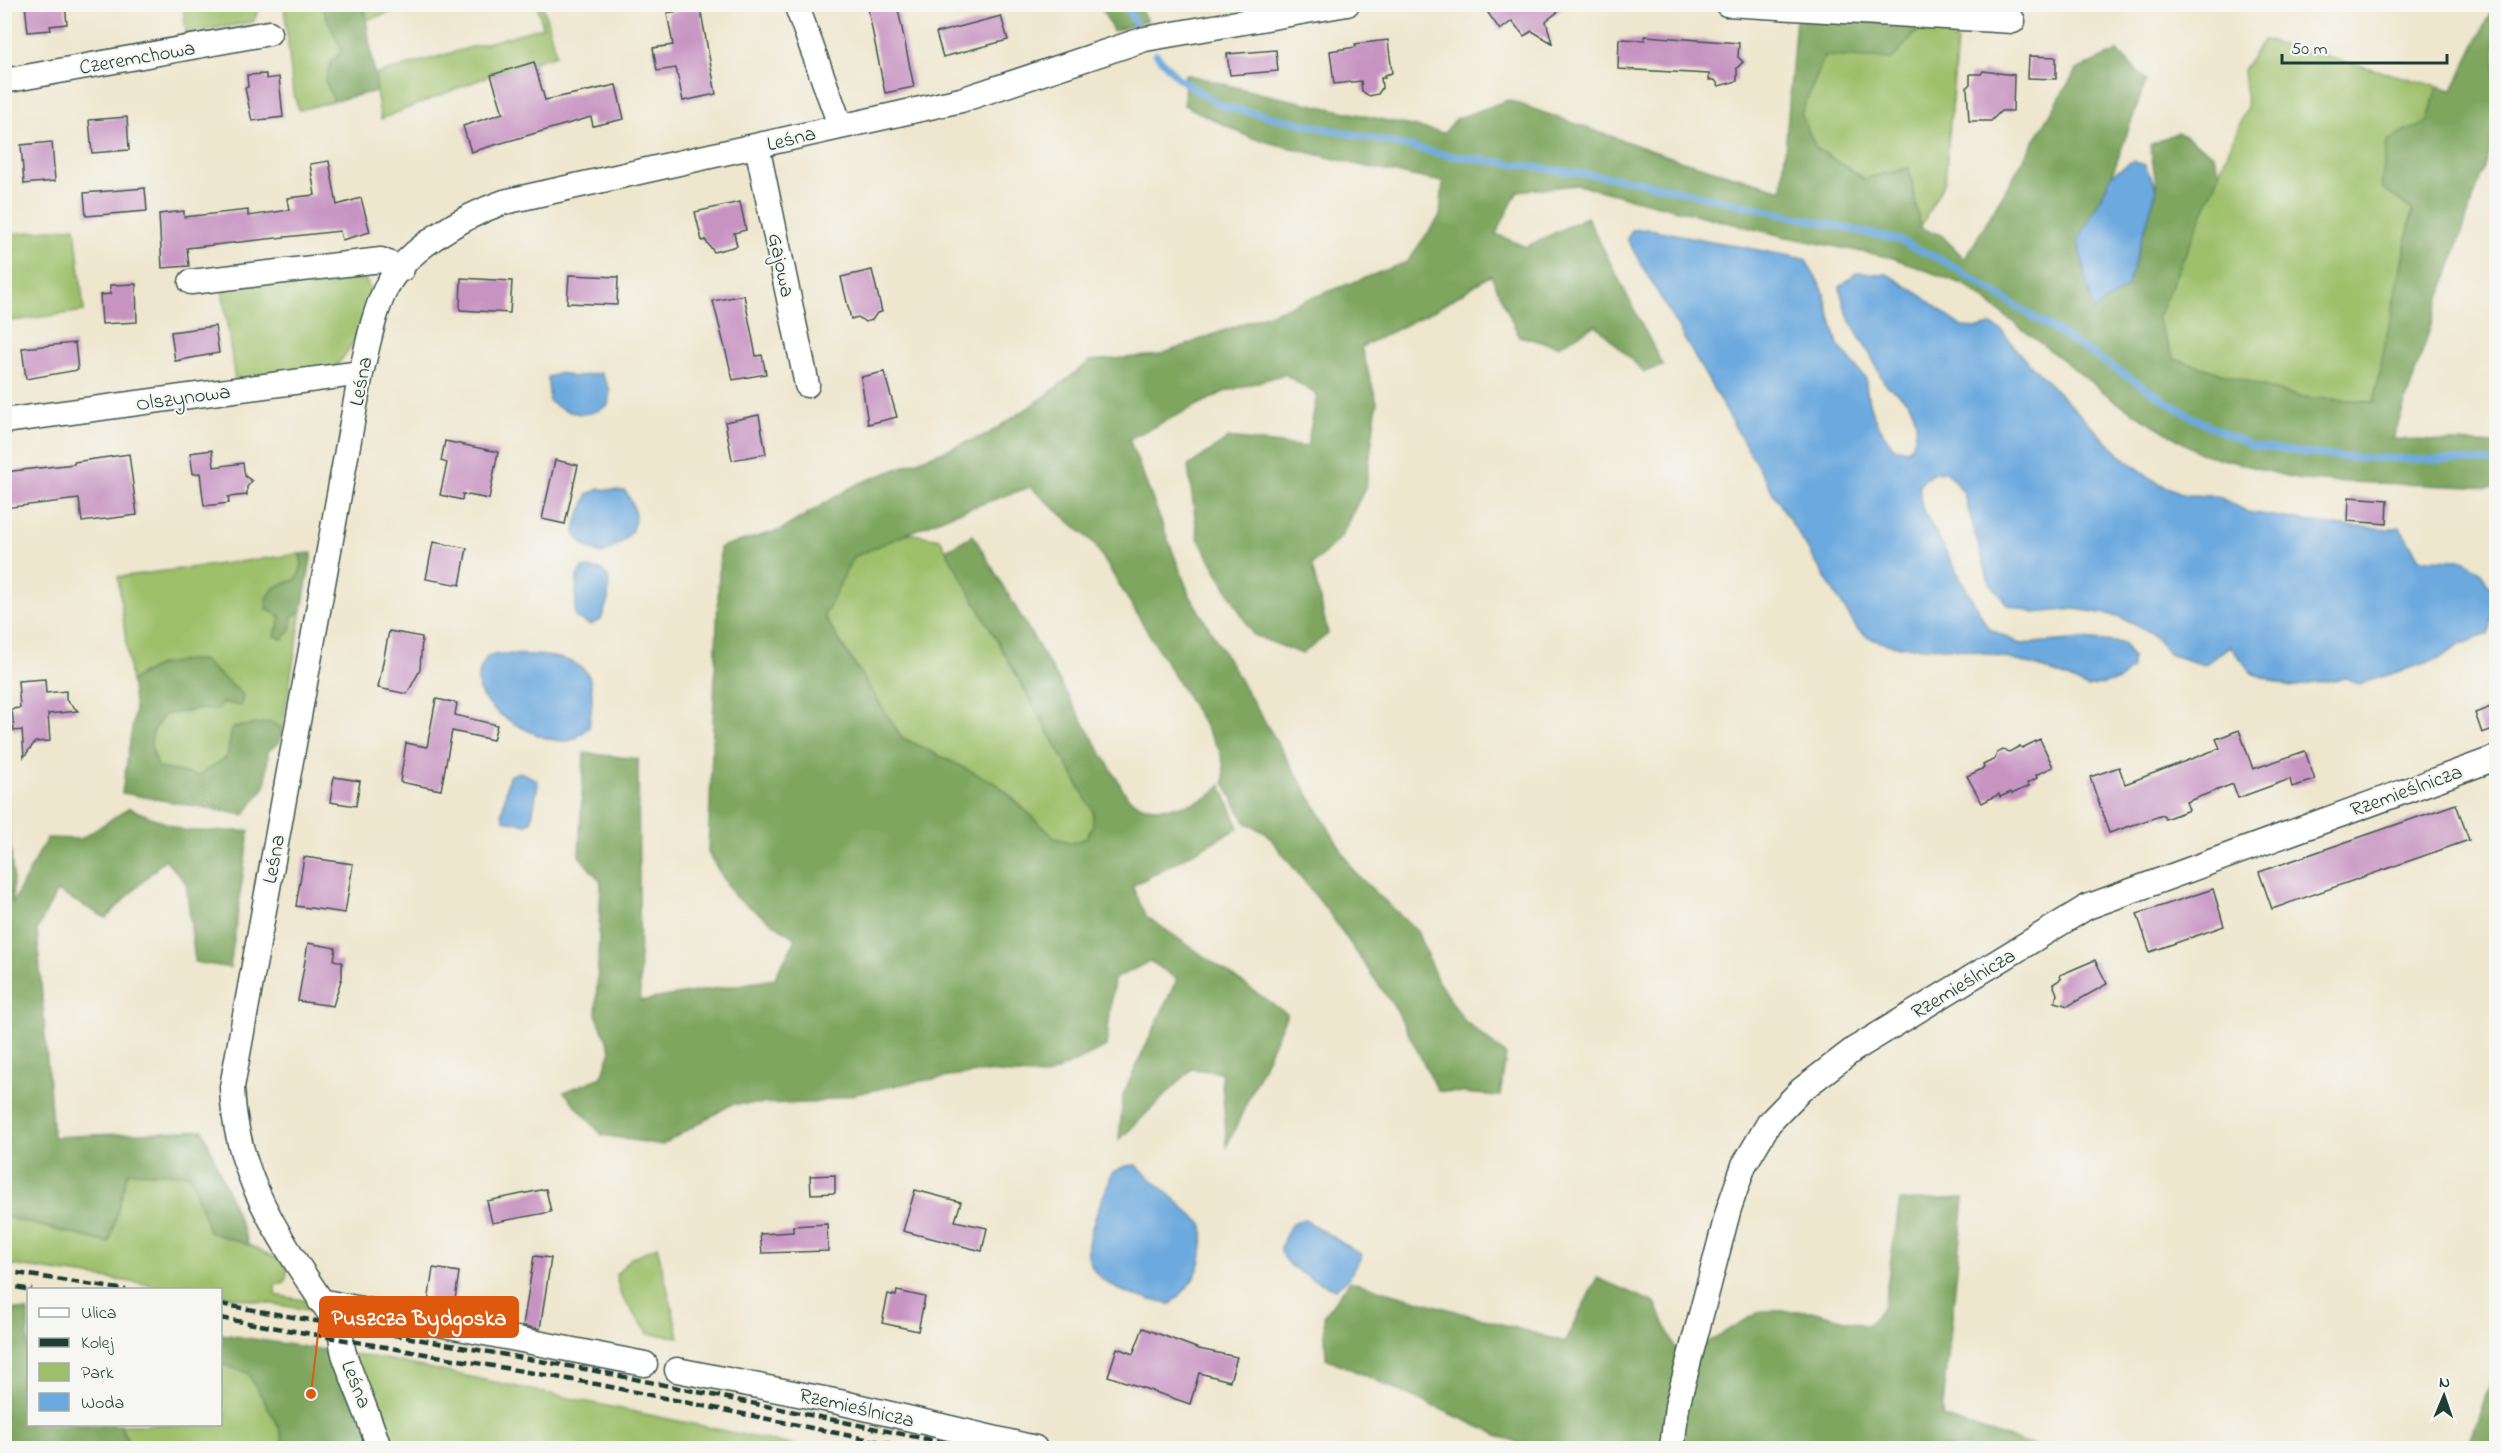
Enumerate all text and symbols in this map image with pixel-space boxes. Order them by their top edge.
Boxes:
scale bar [2282,27,2447,65]
street label: Czeremchowa [77,34,198,84]
text: 50 m [2291,37,2328,63]
street label: Leśna [764,119,819,160]
street label: Gajowa [759,231,801,300]
street label: Leśna [343,354,381,409]
street label: Olszynowa [134,378,233,422]
street label: Rzemieślnicza [2347,758,2467,826]
street label: Leśna [256,832,294,886]
street label: Rzemieślnicza [1906,942,2022,1028]
legend [27,1288,222,1426]
callout: Puszcza Bydgoska [320,1297,518,1337]
text: Ulica [81,1301,116,1327]
text: Puszcza Bydgoska [332,1304,507,1337]
text: Kolej [81,1331,114,1357]
street label: Leśna [332,1356,378,1413]
text: Park [81,1361,114,1387]
north arrow [2414,1366,2474,1426]
text: N [2439,1371,2450,1395]
street label: Rzemieślnicza [796,1381,917,1437]
text: Woda [81,1391,124,1417]

